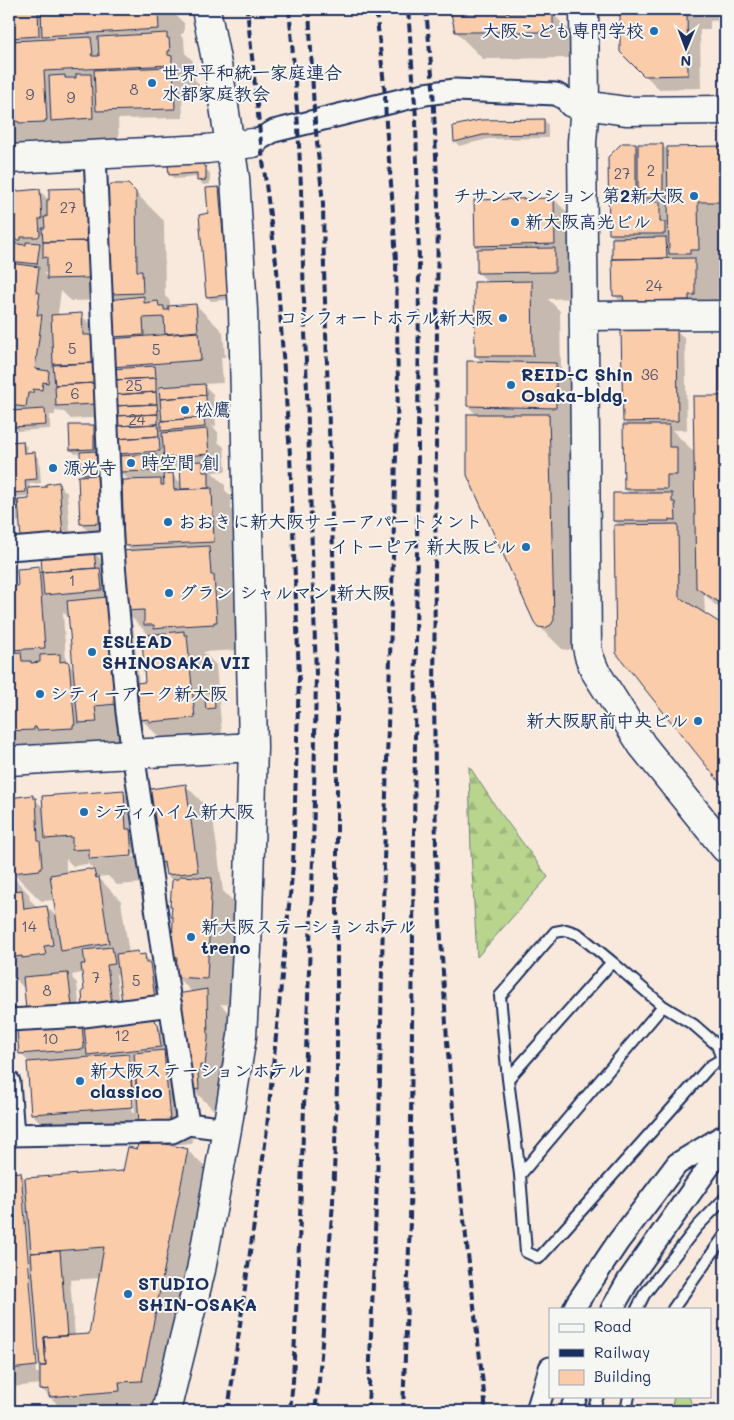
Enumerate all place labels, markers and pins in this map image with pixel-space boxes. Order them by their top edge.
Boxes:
place label: 大阪こども専門学校 [482,18,644,42]
marker: 大阪こども専門学校 [648,25,660,37]
place label: 世界平和統一家庭連合 水都家庭教会 [162,60,342,105]
marker: 世界平和統一家庭連合 水都家庭教会 [146,77,158,89]
place label: チサンマンション 第2新大阪 [453,183,684,207]
marker: チサンマンション 第2新大阪 [688,190,700,202]
place label: 新大阪高光ビル [525,209,651,233]
marker: 新大阪高光ビル [509,216,521,228]
place label: コンフォートホテル新大阪 [280,305,493,329]
marker: コンフォートホテル新大阪 [497,312,509,324]
place label: REID-C Shin Osaka-bldg. [521,362,633,407]
marker: REID-C Shin Osaka-bldg. [505,379,517,391]
place label: 松鷹 [195,397,231,421]
marker: 松鷹 [179,404,191,416]
place label: 時空間 創 [141,450,219,474]
place label: 源光寺 [63,455,117,479]
marker: 時空間 創 [125,457,137,469]
marker: 源光寺 [47,462,59,474]
place label: おおきに新大阪サニーアパートメント [178,509,483,533]
marker: おおきに新大阪サニーアパートメント [162,516,174,528]
place label: イトーピア 新大阪ビル [330,534,516,558]
marker: イトーピア 新大阪ビル [520,541,532,553]
place label: グラン シャルマン 新大阪 [179,580,390,604]
marker: グラン シャルマン 新大阪 [163,587,175,599]
place label: ESLEAD SHINOSAKA VII [102,629,250,674]
marker: ESLEAD SHINOSAKA VII [86,646,98,658]
place label: シティーアーク新大阪 [50,681,228,705]
marker: シティーアーク新大阪 [34,688,46,700]
place label: 新大阪駅前中央ビル [526,708,688,732]
marker: 新大阪駅前中央ビル [692,715,704,727]
place label: シティハイム新大阪 [94,799,254,823]
marker: シティハイム新大阪 [78,806,90,818]
place label: 新大阪ステーションホテル treno [201,914,416,959]
marker: 新大阪ステーションホテル treno [185,931,197,943]
place label: 新大阪ステーションホテル classico [90,1058,305,1103]
marker: 新大阪ステーションホテル classico [74,1075,86,1087]
place label: STUDIO SHIN-OSAKA [138,1271,257,1316]
marker: STUDIO SHIN-OSAKA [122,1288,134,1300]

